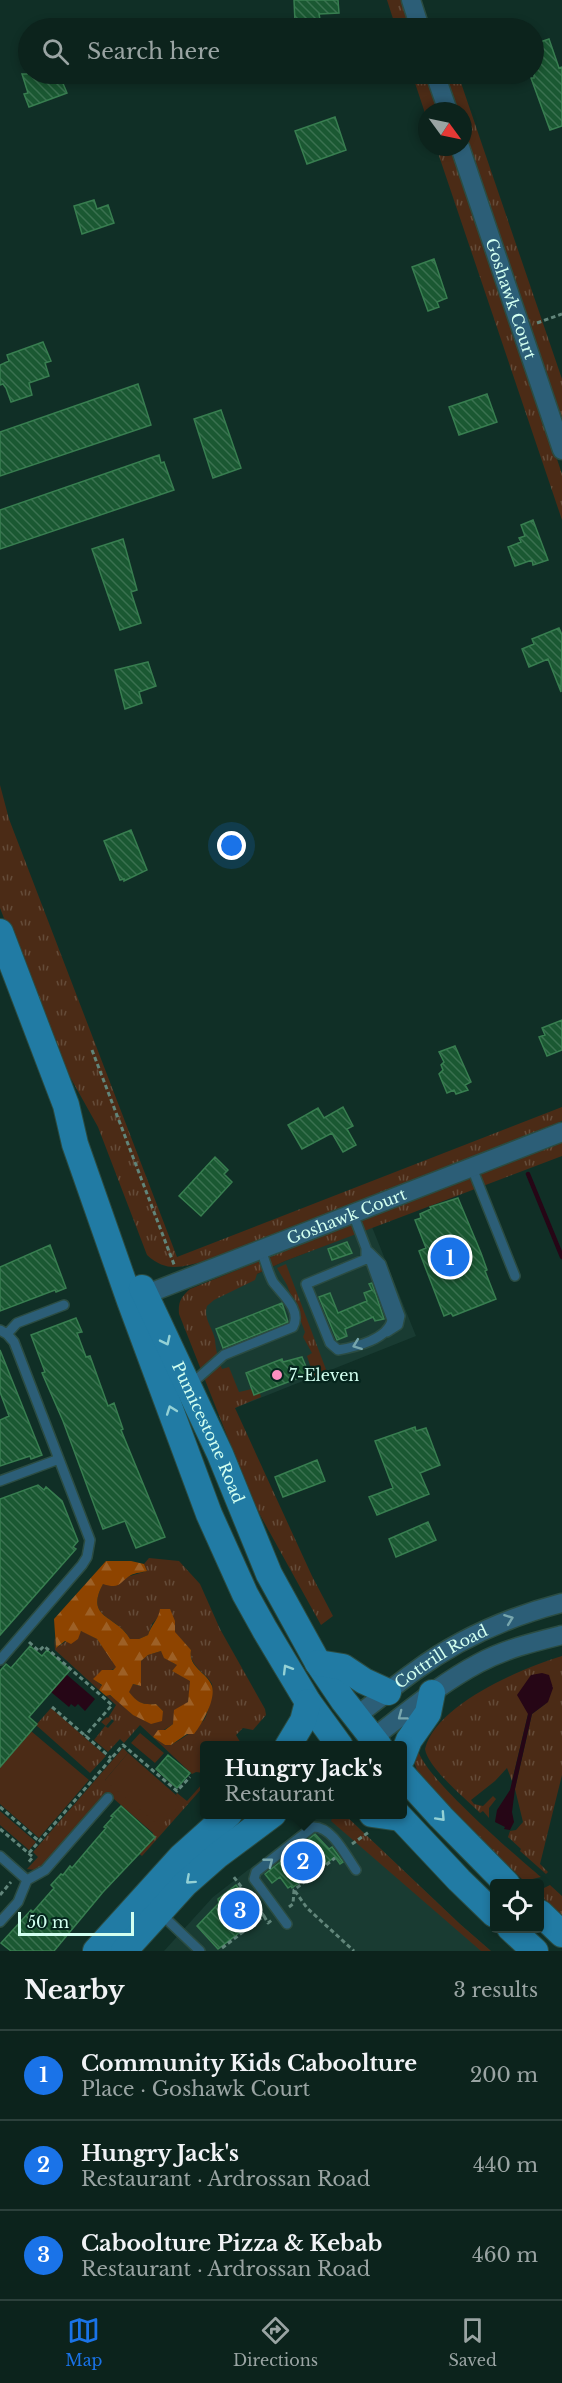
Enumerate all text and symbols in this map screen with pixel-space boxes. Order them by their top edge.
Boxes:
search box [18,18,544,84]
icon: search [39,35,72,68]
text: Search here [87,38,220,65]
north arrow [418,102,472,156]
street label: Goshawk Court [481,235,541,362]
your location [217,831,246,860]
street label: Goshawk Court [284,1184,409,1248]
pin: 1 [430,1234,470,1280]
one-way arrow [159,1334,170,1345]
one-way arrow [353,1338,364,1350]
street label: Pumicestone Road [168,1358,249,1506]
place label: 7-Eleven [289,1365,359,1385]
marker: 7-Eleven [270,1368,284,1382]
one-way arrow [165,1405,178,1416]
one-way arrow [503,1613,514,1626]
street label: Cottrill Road [390,1620,491,1693]
one-way arrow [283,1665,295,1675]
one-way arrow [398,1708,409,1719]
popup [200,1741,407,1819]
text: Hungry Jack's [224,1755,383,1782]
text: Restaurant [224,1782,335,1806]
one-way arrow [434,1811,445,1821]
pin: 2 [284,1838,322,1884]
one-way arrow [262,1858,273,1869]
one-way arrow [186,1873,197,1884]
map controls [490,1879,544,1933]
button: locate [490,1879,544,1933]
pin: 3 [220,1888,260,1932]
scale bar [18,1909,134,1936]
text: 50 m [27,1912,69,1932]
text: Nearby [24,1974,125,2006]
text: 3 results [454,1978,538,2002]
text: Community Kids Caboolture [81,2050,417,2077]
text: 1 [39,2063,48,2087]
text: 200 m [470,2063,538,2087]
text: Place · Goshawk Court [81,2077,310,2101]
text: Hungry Jack's [81,2140,239,2167]
text: 2 [37,2153,50,2177]
text: 440 m [473,2153,538,2177]
text: Restaurant · Ardrossan Road [81,2167,370,2191]
text: Caboolture Pizza & Kebab [81,2230,382,2257]
text: 3 [37,2243,50,2267]
text: 460 m [472,2243,538,2267]
text: Restaurant · Ardrossan Road [81,2257,370,2281]
tab: Map [65,2314,102,2370]
tab: Directions [233,2314,318,2370]
tab: Saved [448,2314,497,2370]

